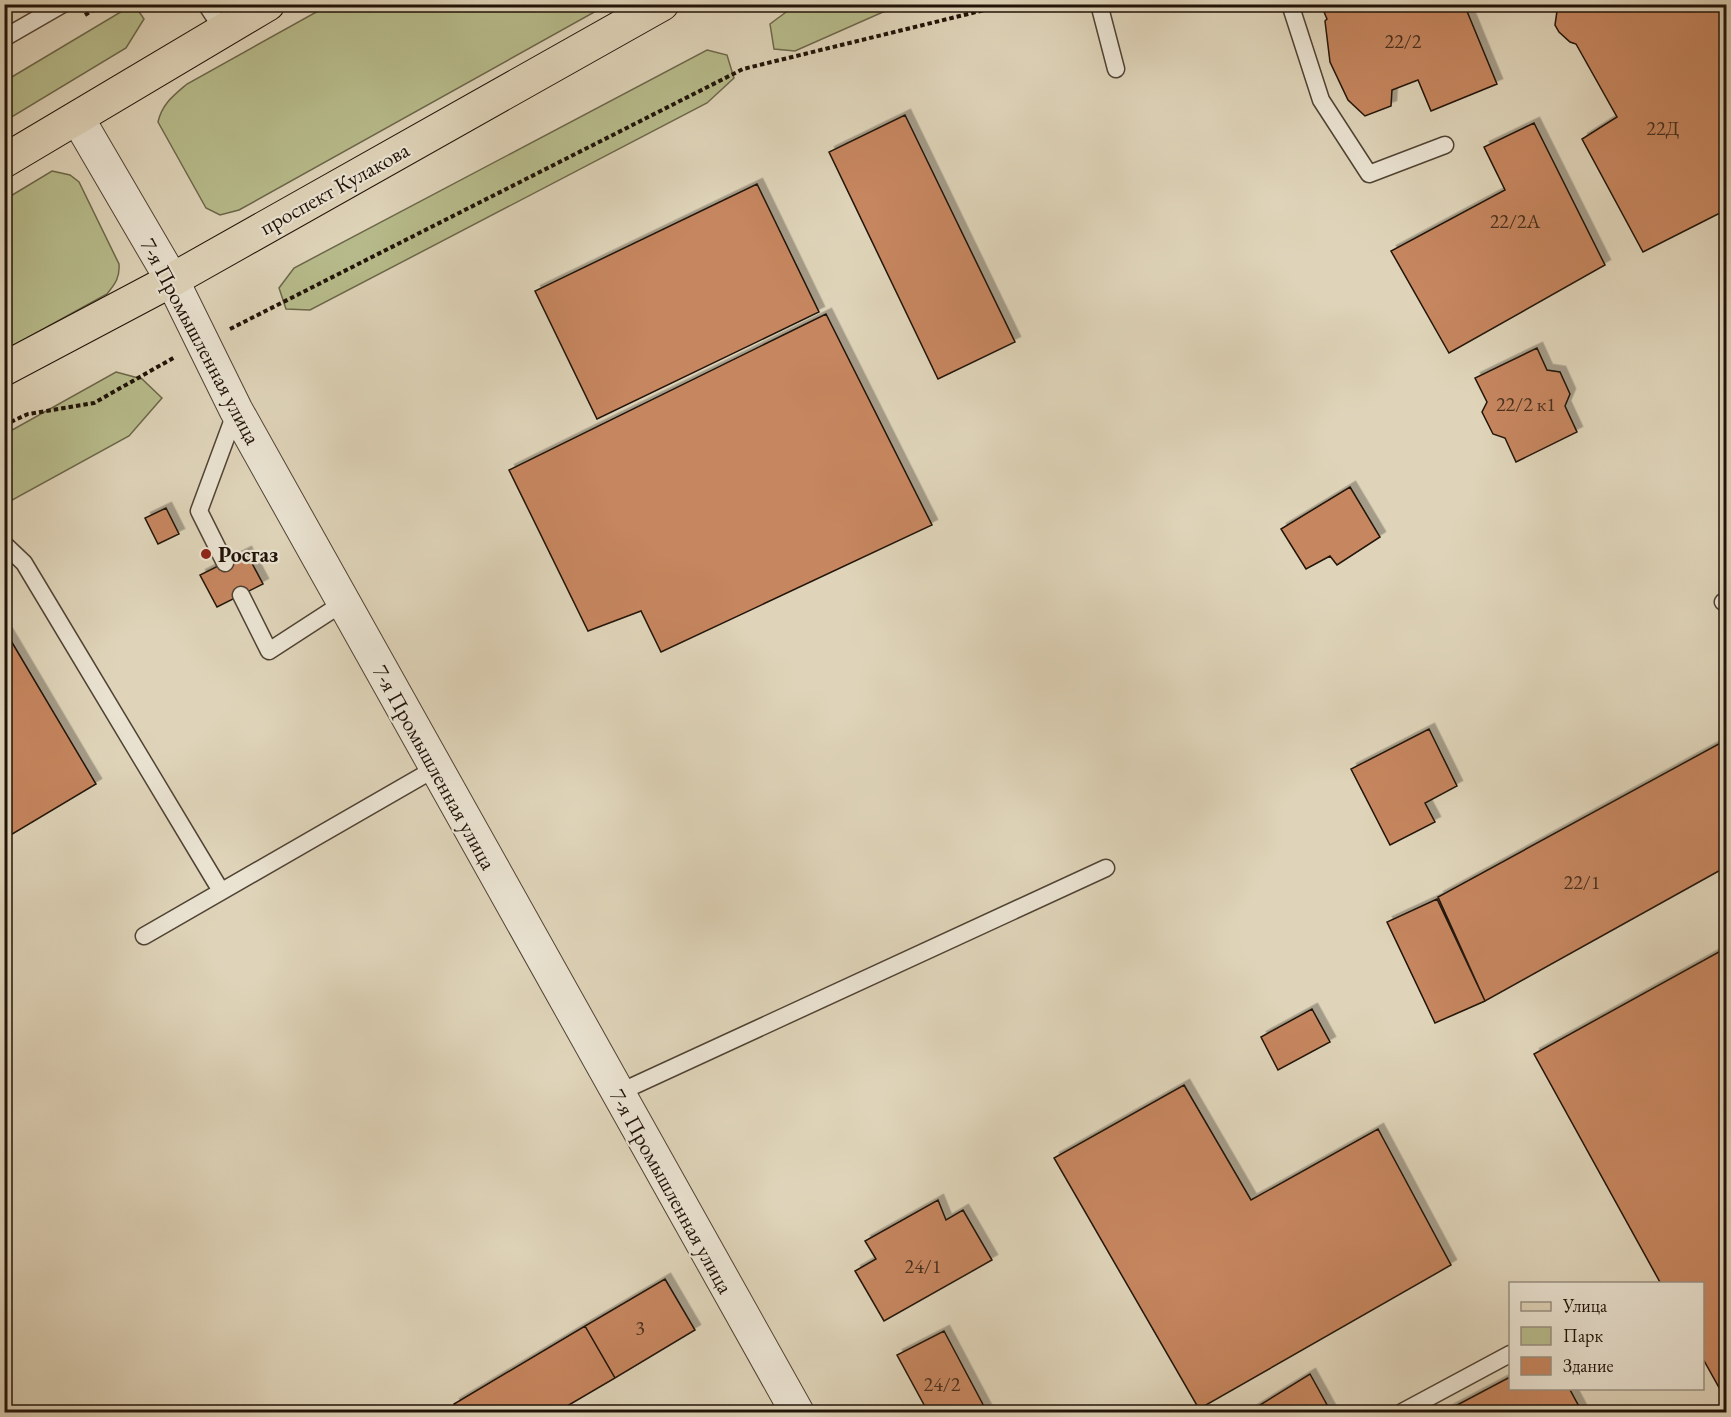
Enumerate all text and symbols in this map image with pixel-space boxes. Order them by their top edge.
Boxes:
house number: 22/2 [1385,28,1422,54]
house number: 22Д [1646,115,1680,141]
street label: проспект Кулакова [254,135,414,242]
house number: 22/2А [1490,208,1540,234]
street label: 7-я Промышленная улица [134,233,267,450]
house number: 22/2 к1 [1496,391,1556,417]
place label: Росгаз [218,540,278,569]
marker: Росгаз [199,547,213,561]
street label: 7-я Промышленная улица [366,660,503,875]
house number: 22/1 [1564,869,1600,895]
street label: 7-я Промышленная улица [603,1084,740,1299]
house number: 24/1 [905,1253,941,1279]
legend [1509,1282,1704,1390]
text: Улица [1562,1294,1608,1317]
house number: 3 [635,1315,645,1341]
text: Парк [1563,1324,1603,1347]
text: Здание [1563,1354,1613,1377]
house number: 24/2 [924,1371,961,1397]

